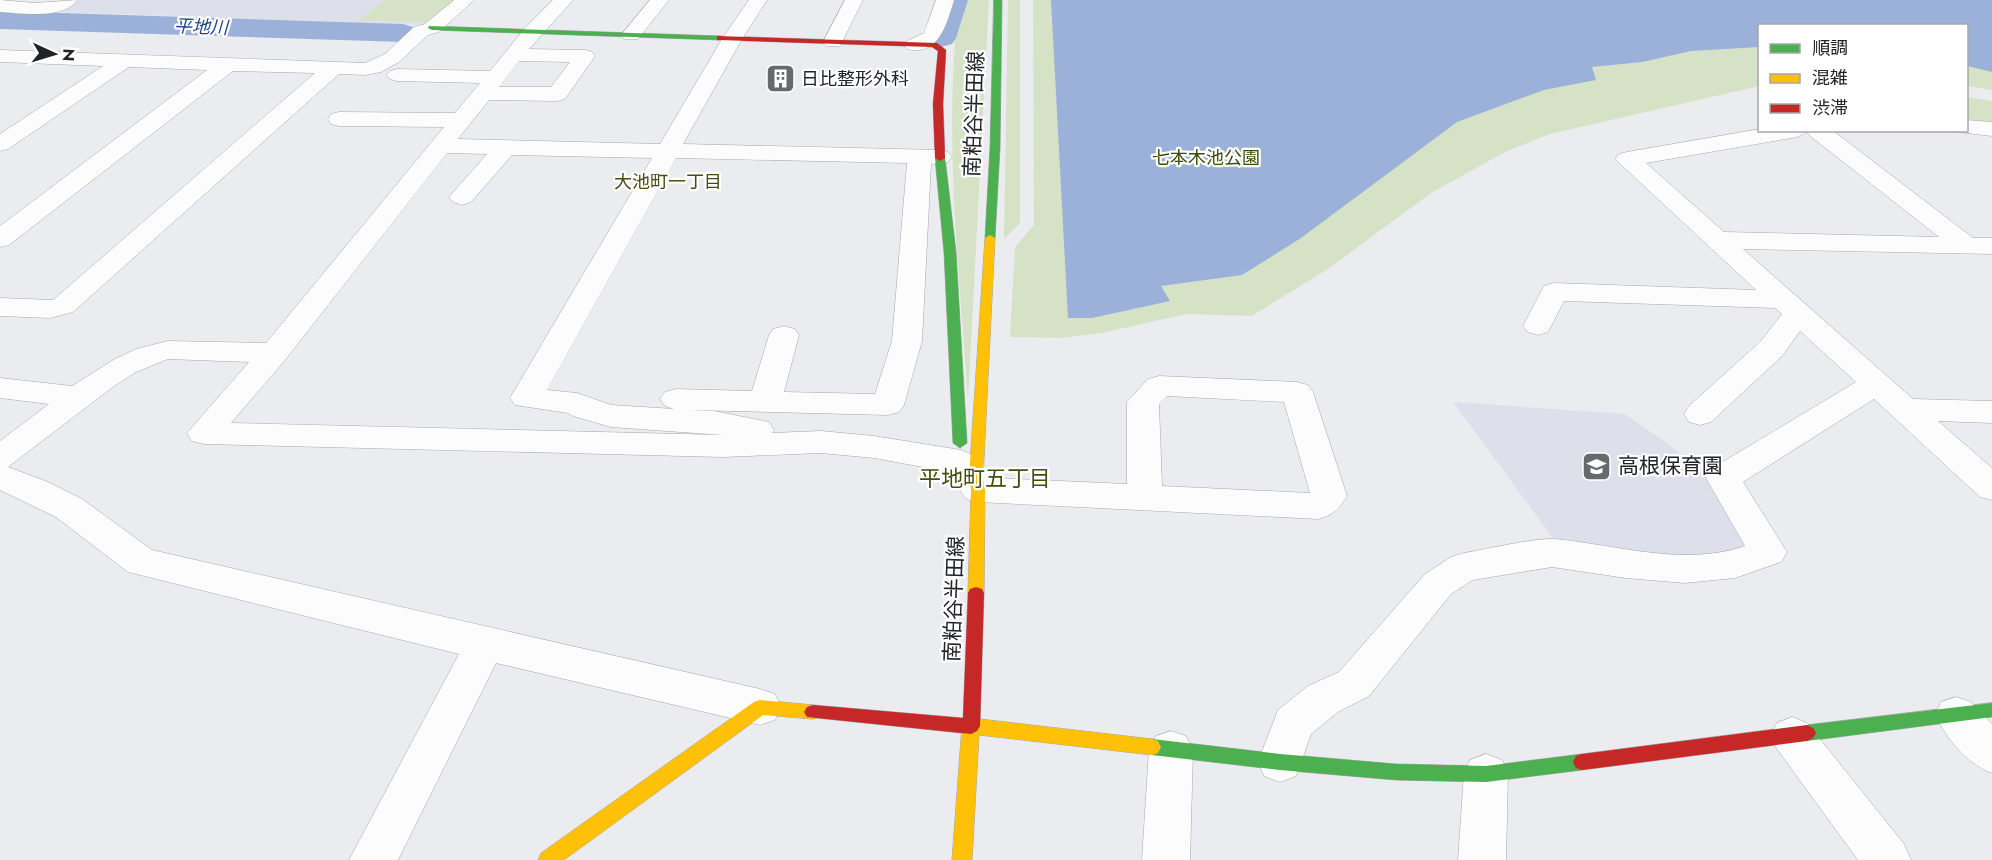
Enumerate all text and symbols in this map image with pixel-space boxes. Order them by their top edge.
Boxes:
water label: 平地川 [174,13,230,41]
north arrow [24,24,84,84]
legend [1758,24,1968,132]
text: 順調 [1812,35,1848,61]
text: N [57,48,80,62]
street label: 南粕谷半田線 [957,51,991,177]
building icon: 日比整形外科 [764,63,796,95]
text: 混雑 [1812,65,1848,91]
place label: 日比整形外科 [801,66,909,92]
text: 渋滞 [1812,95,1848,121]
park label: 七本木池公園 [1152,145,1260,171]
district label: 大池町一丁目 [614,169,722,195]
school or university icon: 高根保育園 [1581,450,1613,482]
place label: 高根保育園 [1618,451,1723,481]
district label: 平地町五丁目 [919,462,1051,494]
street label: 南粕谷半田線 [937,536,971,662]

